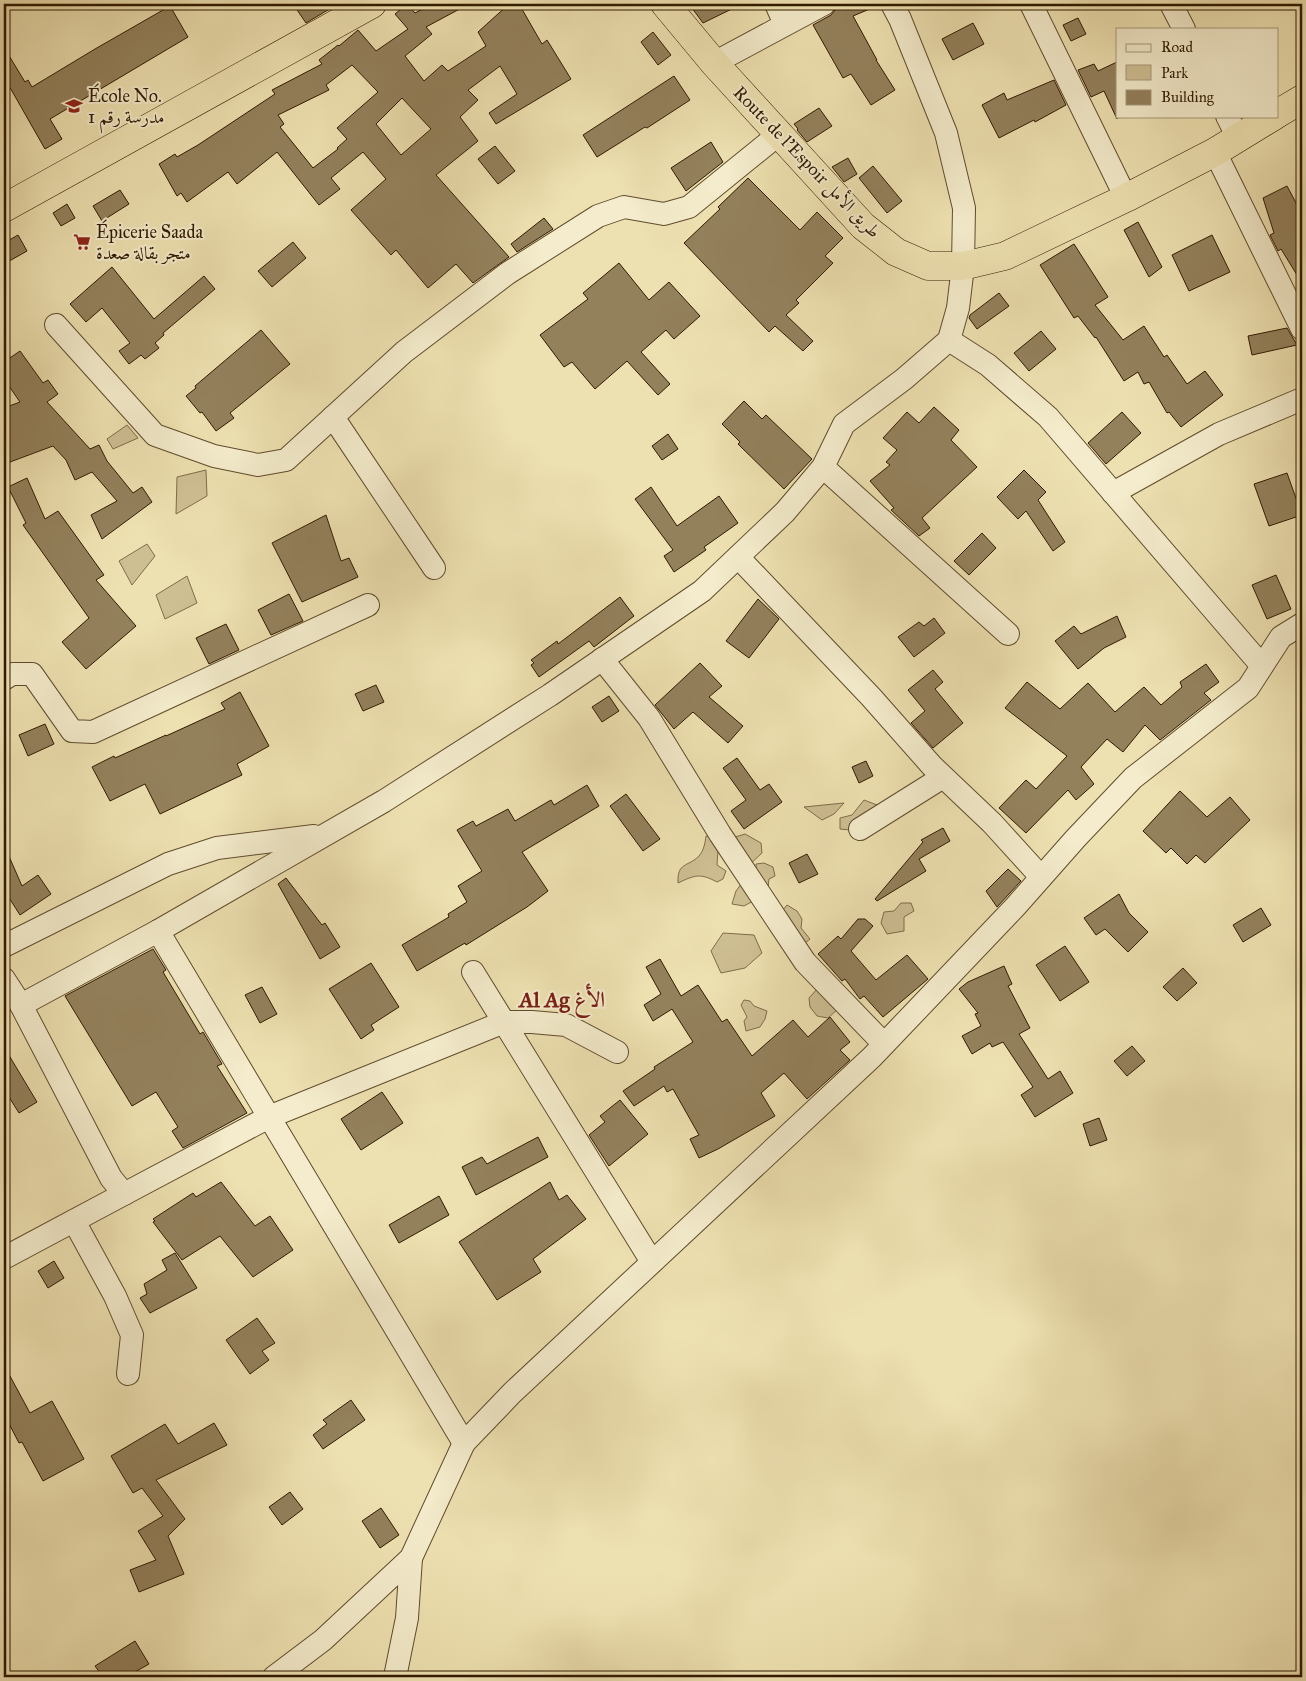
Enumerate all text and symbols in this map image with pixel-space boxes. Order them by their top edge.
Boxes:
legend [1116,28,1278,118]
text: Road [1161,38,1193,56]
text: Park [1161,64,1188,82]
street label: Route de l’Espoir طريق الأمل [727,80,887,244]
place label: École No. 1 مدرسة رقم [88,83,164,134]
text: Building [1161,88,1215,106]
school or university icon: École No. 1 مدرسة رقم [64,96,84,116]
place label: Épicerie Saada متجر بقالة صعدة [96,219,203,265]
supermarket icon: Épicerie Saada متجر بقالة صعدة [72,232,92,252]
district label: Al Ag الأغ [517,983,605,1018]

